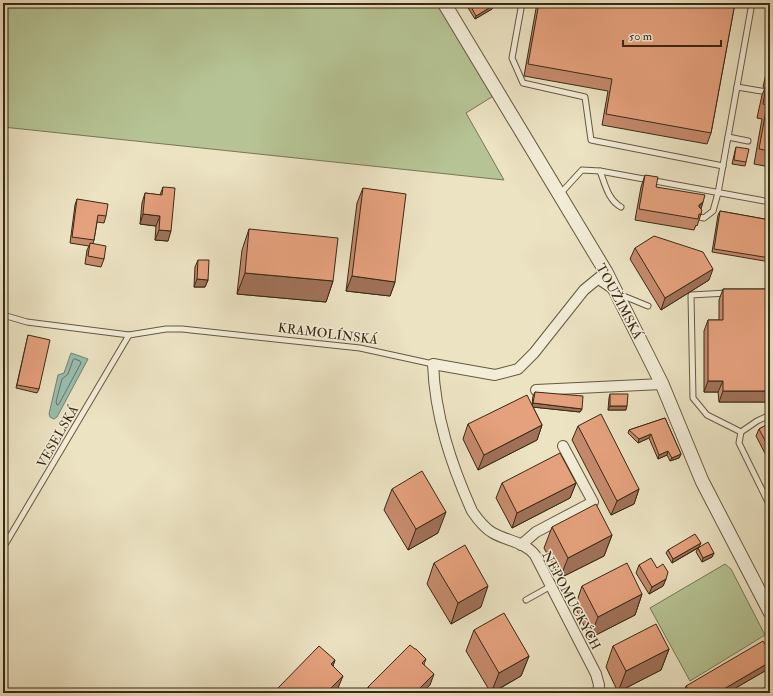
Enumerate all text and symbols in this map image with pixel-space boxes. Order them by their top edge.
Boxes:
scale bar [623,22,721,48]
text: 50 m [629,29,653,44]
street label: TOUŽIMSKÁ [593,260,648,343]
street label: KRAMOLÍNSKÁ [277,319,380,348]
street label: VESELSKÁ [33,401,82,470]
street label: NEPOMUCKÝCH [538,548,605,653]

